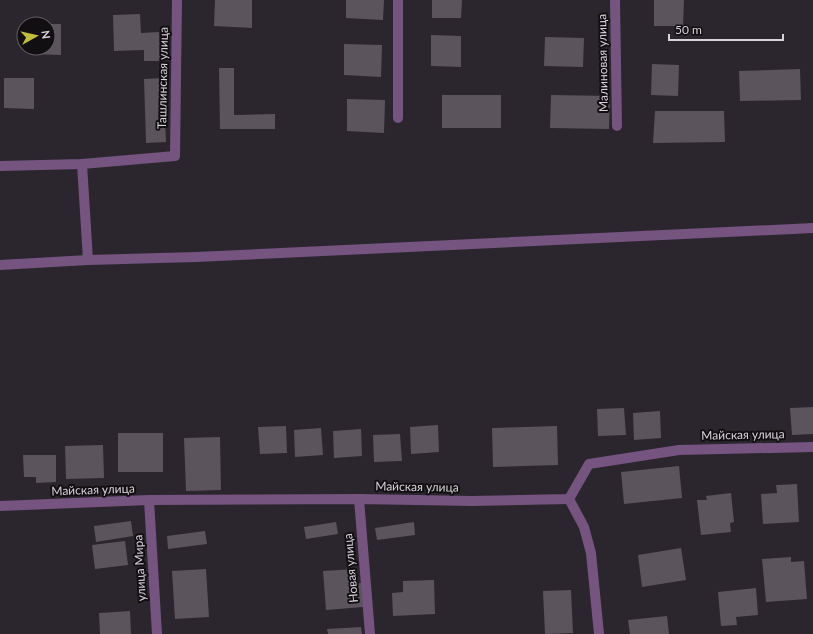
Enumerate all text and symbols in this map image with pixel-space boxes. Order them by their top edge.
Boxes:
street label: Малиновая улица [594,14,611,112]
north arrow [16,16,56,56]
scale bar [669,16,783,42]
text: 50 m [675,22,702,37]
street label: Ташлинская улица [154,27,171,129]
text: N [39,29,53,40]
street label: Майская улица [701,426,785,443]
street label: Майская улица [375,478,459,495]
street label: Майская улица [51,481,135,498]
street label: Новая улица [340,533,361,603]
street label: улица Мира [130,534,149,602]

